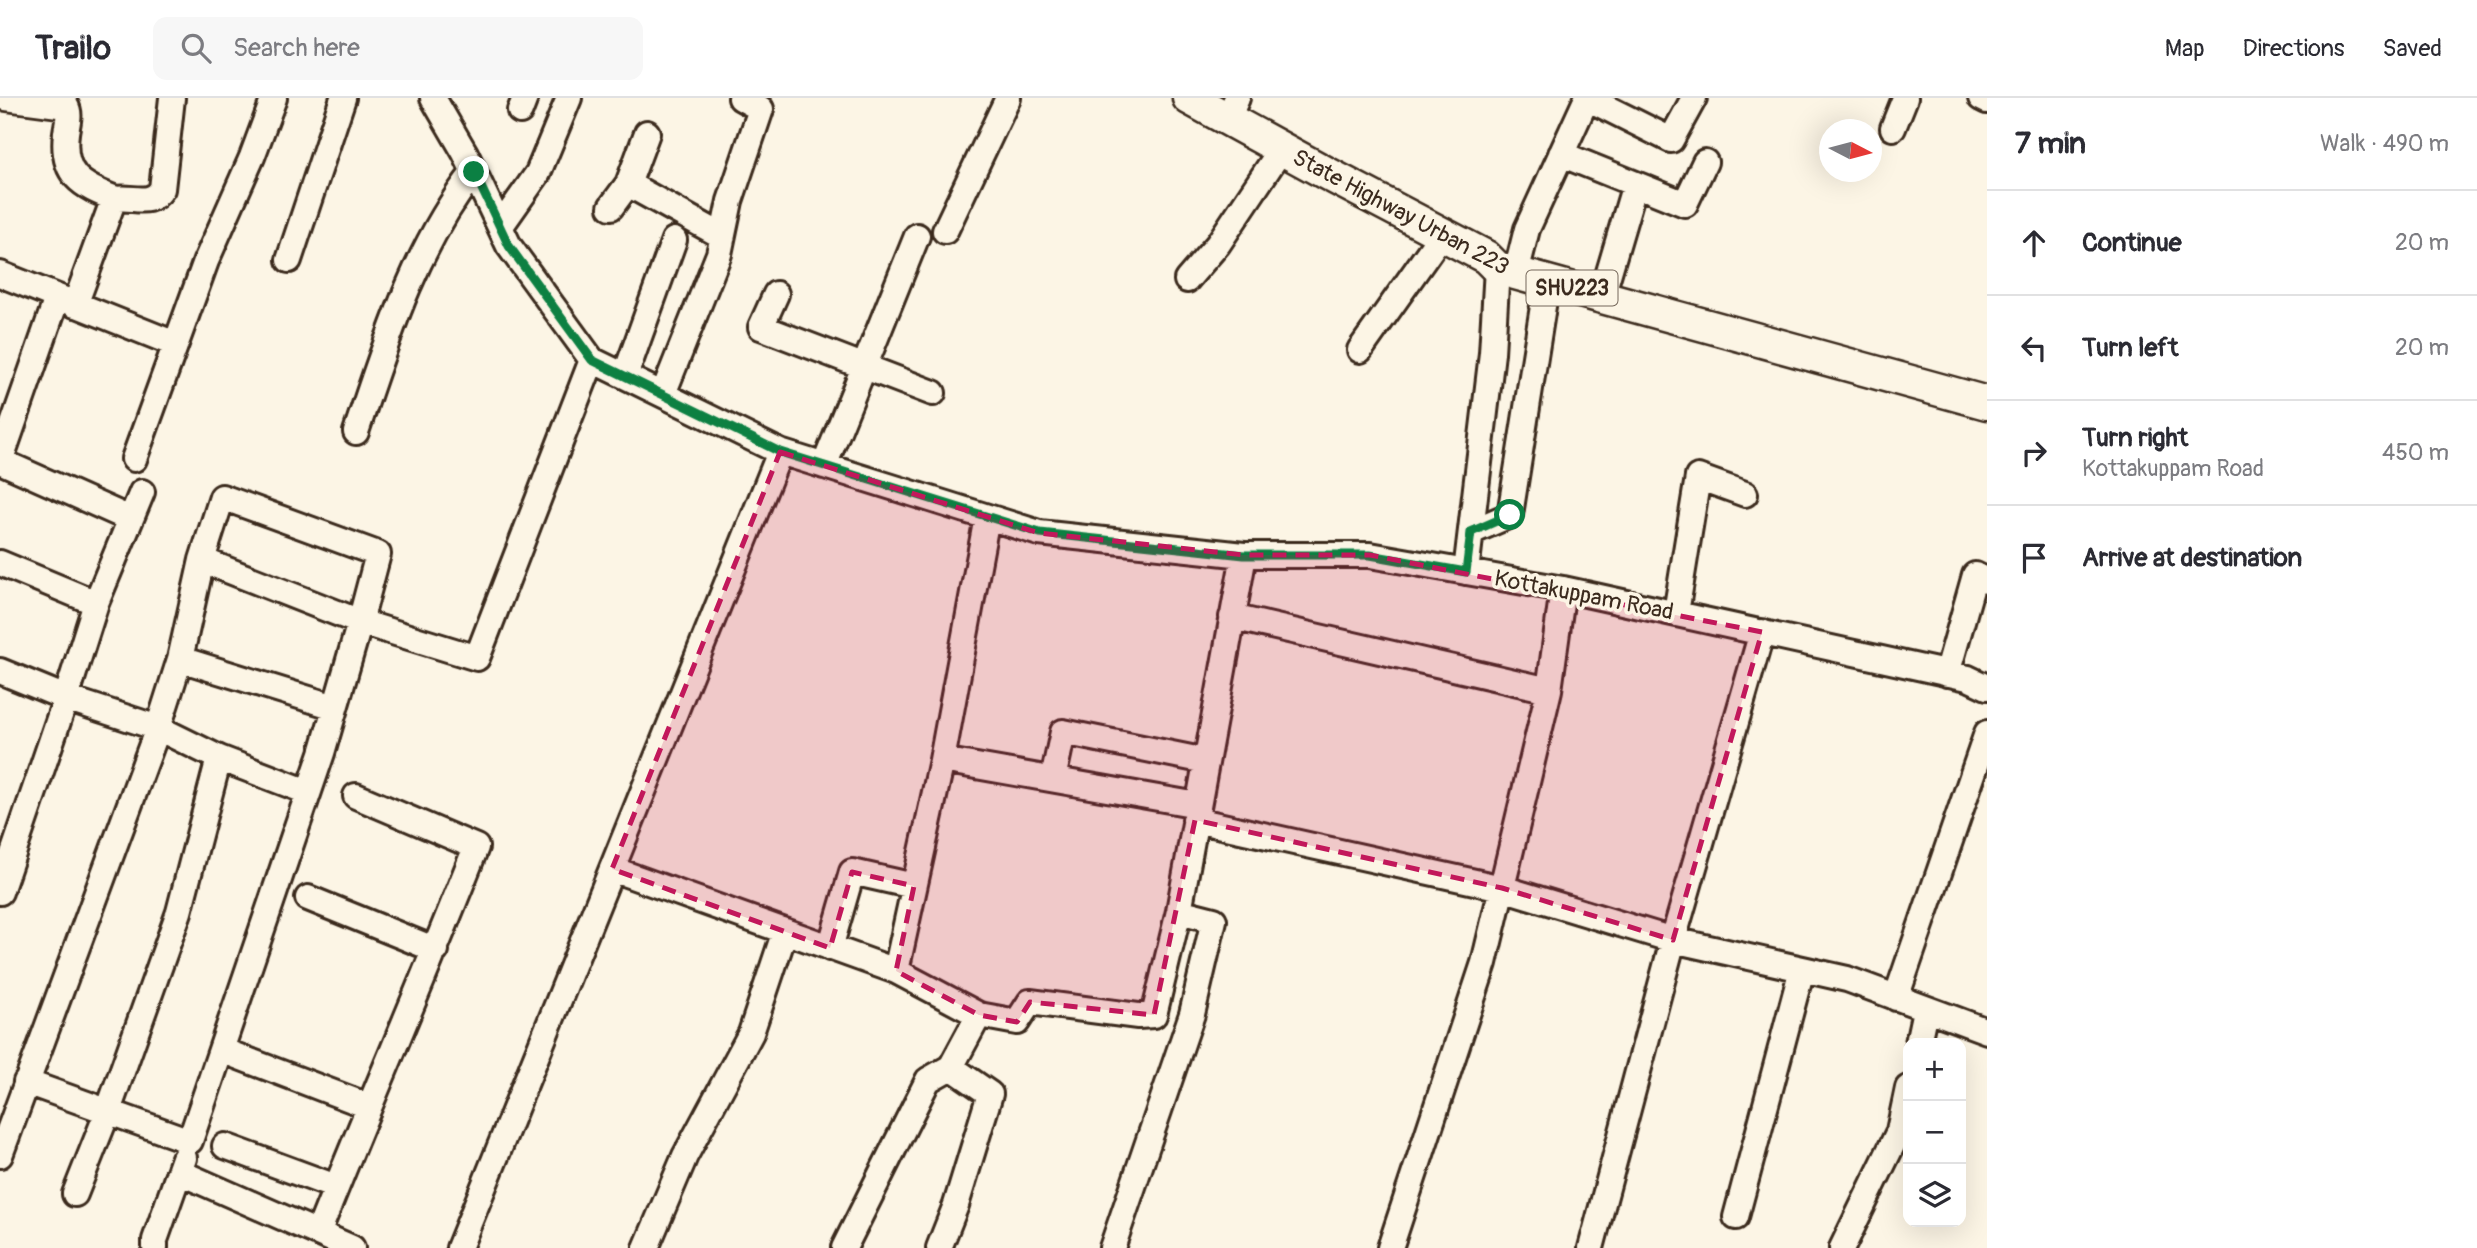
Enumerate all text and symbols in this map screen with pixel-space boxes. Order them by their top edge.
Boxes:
search box [153,17,643,80]
text: Trailo [35,28,111,69]
icon: search [177,29,215,67]
text: Search here [233,32,360,64]
text: Map [2165,34,2205,63]
text: Directions [2243,34,2344,63]
text: Saved [2382,34,2442,63]
north arrow [1819,119,1882,182]
text: 7 min [2015,125,2086,162]
text: Walk · 490 m [2320,129,2449,158]
street label: State Highway Urban 223 [1288,143,1514,281]
route end [458,156,489,187]
icon: ahead [2015,224,2053,262]
text: Continue [2082,227,2182,259]
text: 20 m [2395,228,2449,257]
road number: SHU223 [1526,270,1618,306]
icon: left [2015,329,2053,367]
text: Turn left [2082,332,2178,364]
text: 20 m [2395,333,2449,362]
text: Turn right [2082,422,2188,454]
icon: right [2015,434,2053,472]
text: 450 m [2382,438,2449,467]
text: Kottakuppam Road [2082,454,2264,483]
route start [1494,499,1525,530]
icon: arrive [2015,539,2053,577]
text: Arrive at destination [2082,542,2302,574]
street label: Kottakuppam Road [1492,563,1676,627]
map controls [1903,1038,1966,1227]
button: + [1903,1038,1966,1101]
button: − [1903,1101,1966,1164]
button: layers [1903,1164,1966,1227]

